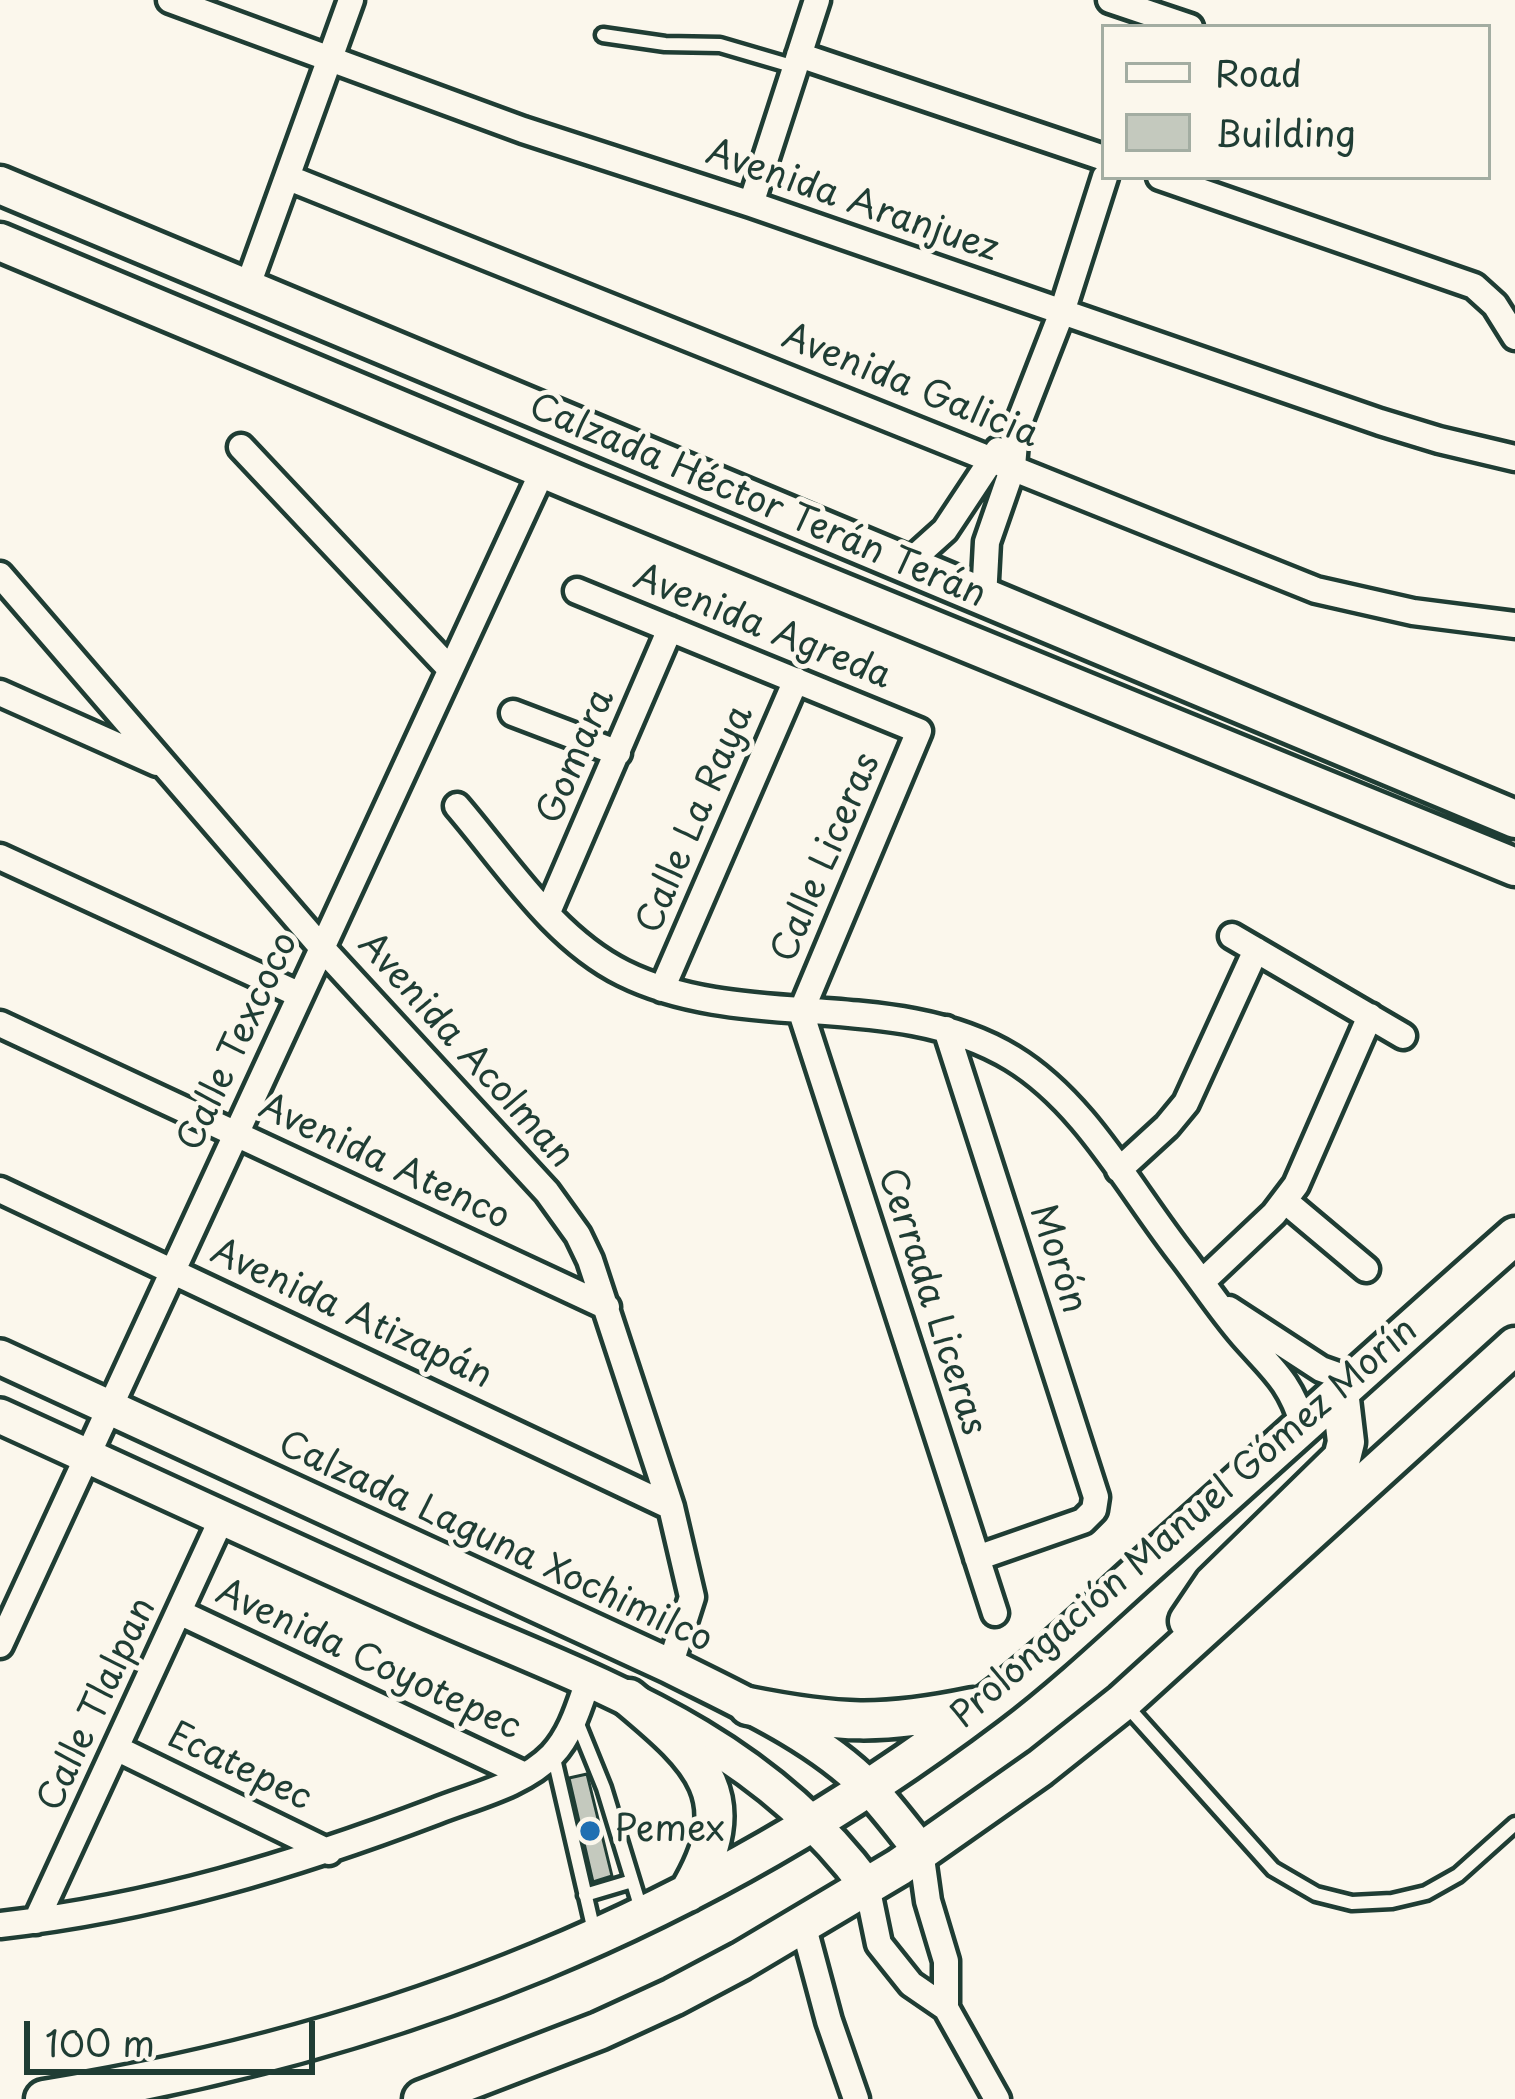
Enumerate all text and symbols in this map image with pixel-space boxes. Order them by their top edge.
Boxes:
legend [1101,24,1491,180]
text: Road [1215,45,1302,99]
text: Building [1215,105,1356,159]
street label: Avenida Aranjuez [700,132,1004,272]
street label: Avenida Galicia [775,316,1045,458]
street label: Calzada Héctor Terán Terán [522,386,992,618]
street label: Avenida Agreda [627,557,897,699]
street label: Gomara [529,683,625,831]
street label: Calle La Raya [629,700,763,940]
street label: Calle Liceras [764,747,890,969]
street label: Avenida Acolman [348,924,582,1178]
street label: Calle Texcoco [169,926,309,1158]
street label: Avenida Atenco [252,1086,516,1240]
street label: Cerrada Liceras [867,1163,995,1441]
street label: Morón [1019,1199,1095,1319]
street label: Avenida Atizapán [204,1231,498,1399]
street label: Prolongación Manuel Gómez Morín [943,1310,1427,1738]
street label: Calzada Laguna Xochimilco [271,1423,719,1663]
street label: Avenida Coyotepec [209,1571,527,1751]
street label: Calle Tlalpan [30,1591,166,1819]
street label: Ecatepec [160,1715,318,1821]
place label: Pemex [614,1809,725,1853]
marker: Pemex [577,1818,603,1844]
scale bar [30,1997,321,2071]
text: 100 m [45,2015,155,2069]

